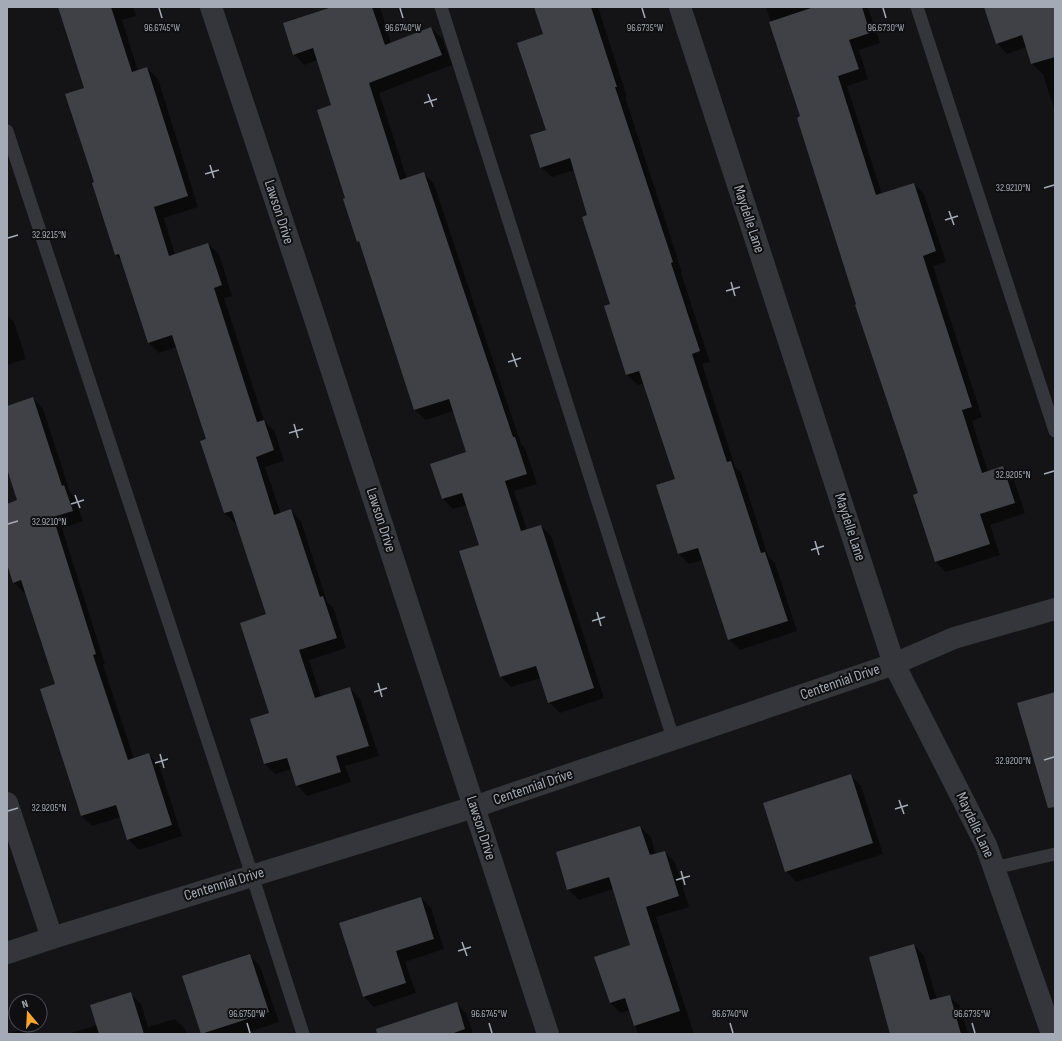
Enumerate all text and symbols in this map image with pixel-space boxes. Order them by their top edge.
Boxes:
text: 96.6745°W [144,22,180,34]
text: 96.6740°W [385,22,422,34]
text: 96.6735°W [627,22,664,34]
text: 96.6730°W [868,22,905,34]
street label: Lawson Drive [260,178,298,246]
text: 32.9210°N [996,182,1030,194]
street label: Maydelle Lane [729,183,769,255]
text: 32.9215°N [32,229,66,241]
text: 32.9205°N [995,469,1031,481]
street label: Lawson Drive [362,486,400,554]
street label: Maydelle Lane [830,491,870,563]
text: 32.9210°N [32,516,66,528]
street label: Centennial Drive [798,660,882,704]
text: 32.9200°N [995,755,1031,767]
street label: Centennial Drive [491,765,575,809]
street label: Maydelle Lane [952,789,998,861]
street label: Lawson Drive [462,794,500,862]
text: 32.9205°N [31,802,67,814]
street label: Centennial Drive [182,863,266,905]
north arrow [8,993,48,1033]
text: N [20,997,30,1011]
text: 96.6750°W [229,1008,266,1020]
text: 96.6745°W [471,1008,507,1020]
text: 96.6740°W [712,1008,749,1020]
text: 96.6735°W [954,1008,991,1020]

